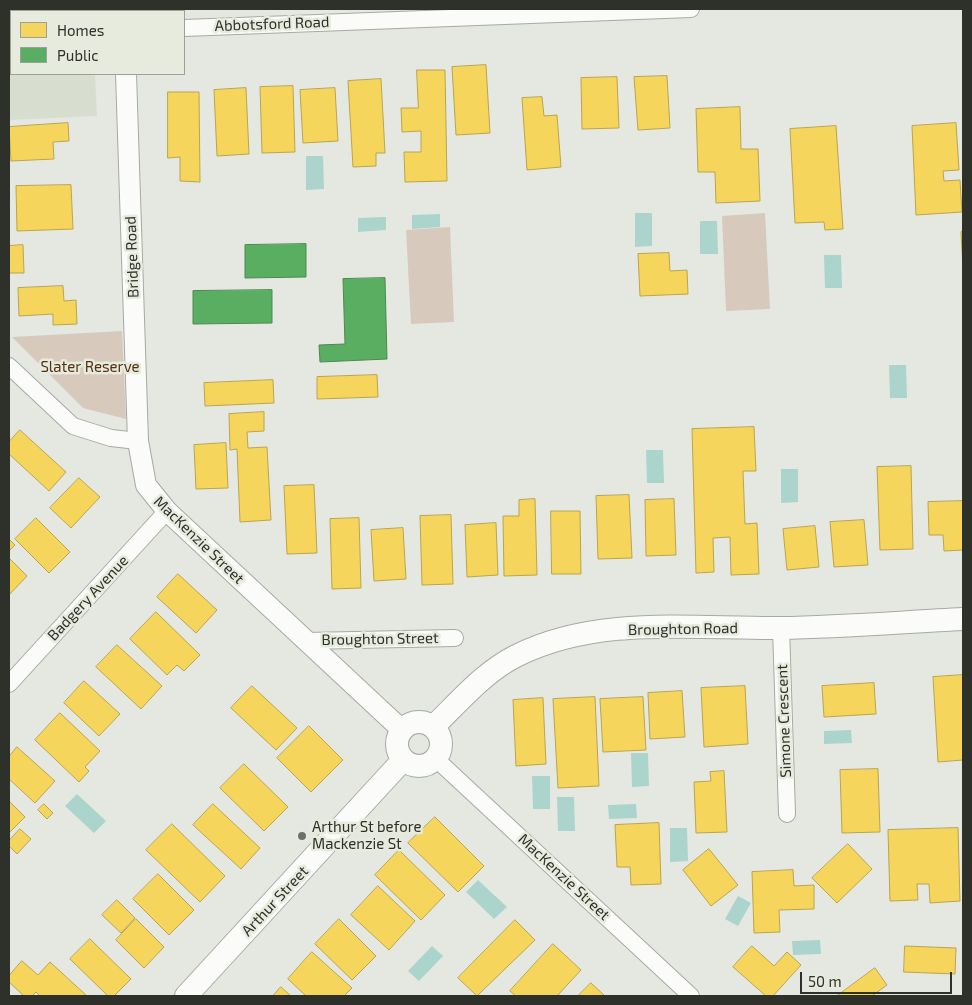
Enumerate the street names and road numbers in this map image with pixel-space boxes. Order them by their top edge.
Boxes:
street label: Abbotsford Road [214,13,330,35]
street label: Bridge Road [122,216,142,298]
street label: MacKenzie Street [150,492,248,588]
street label: Badgery Avenue [44,552,132,644]
street label: Broughton Road [628,619,738,639]
street label: Broughton Street [321,629,439,649]
street label: Simone Crescent [773,664,795,778]
street label: MacKenzie Street [514,830,614,924]
street label: Arthur Street [238,862,312,940]

